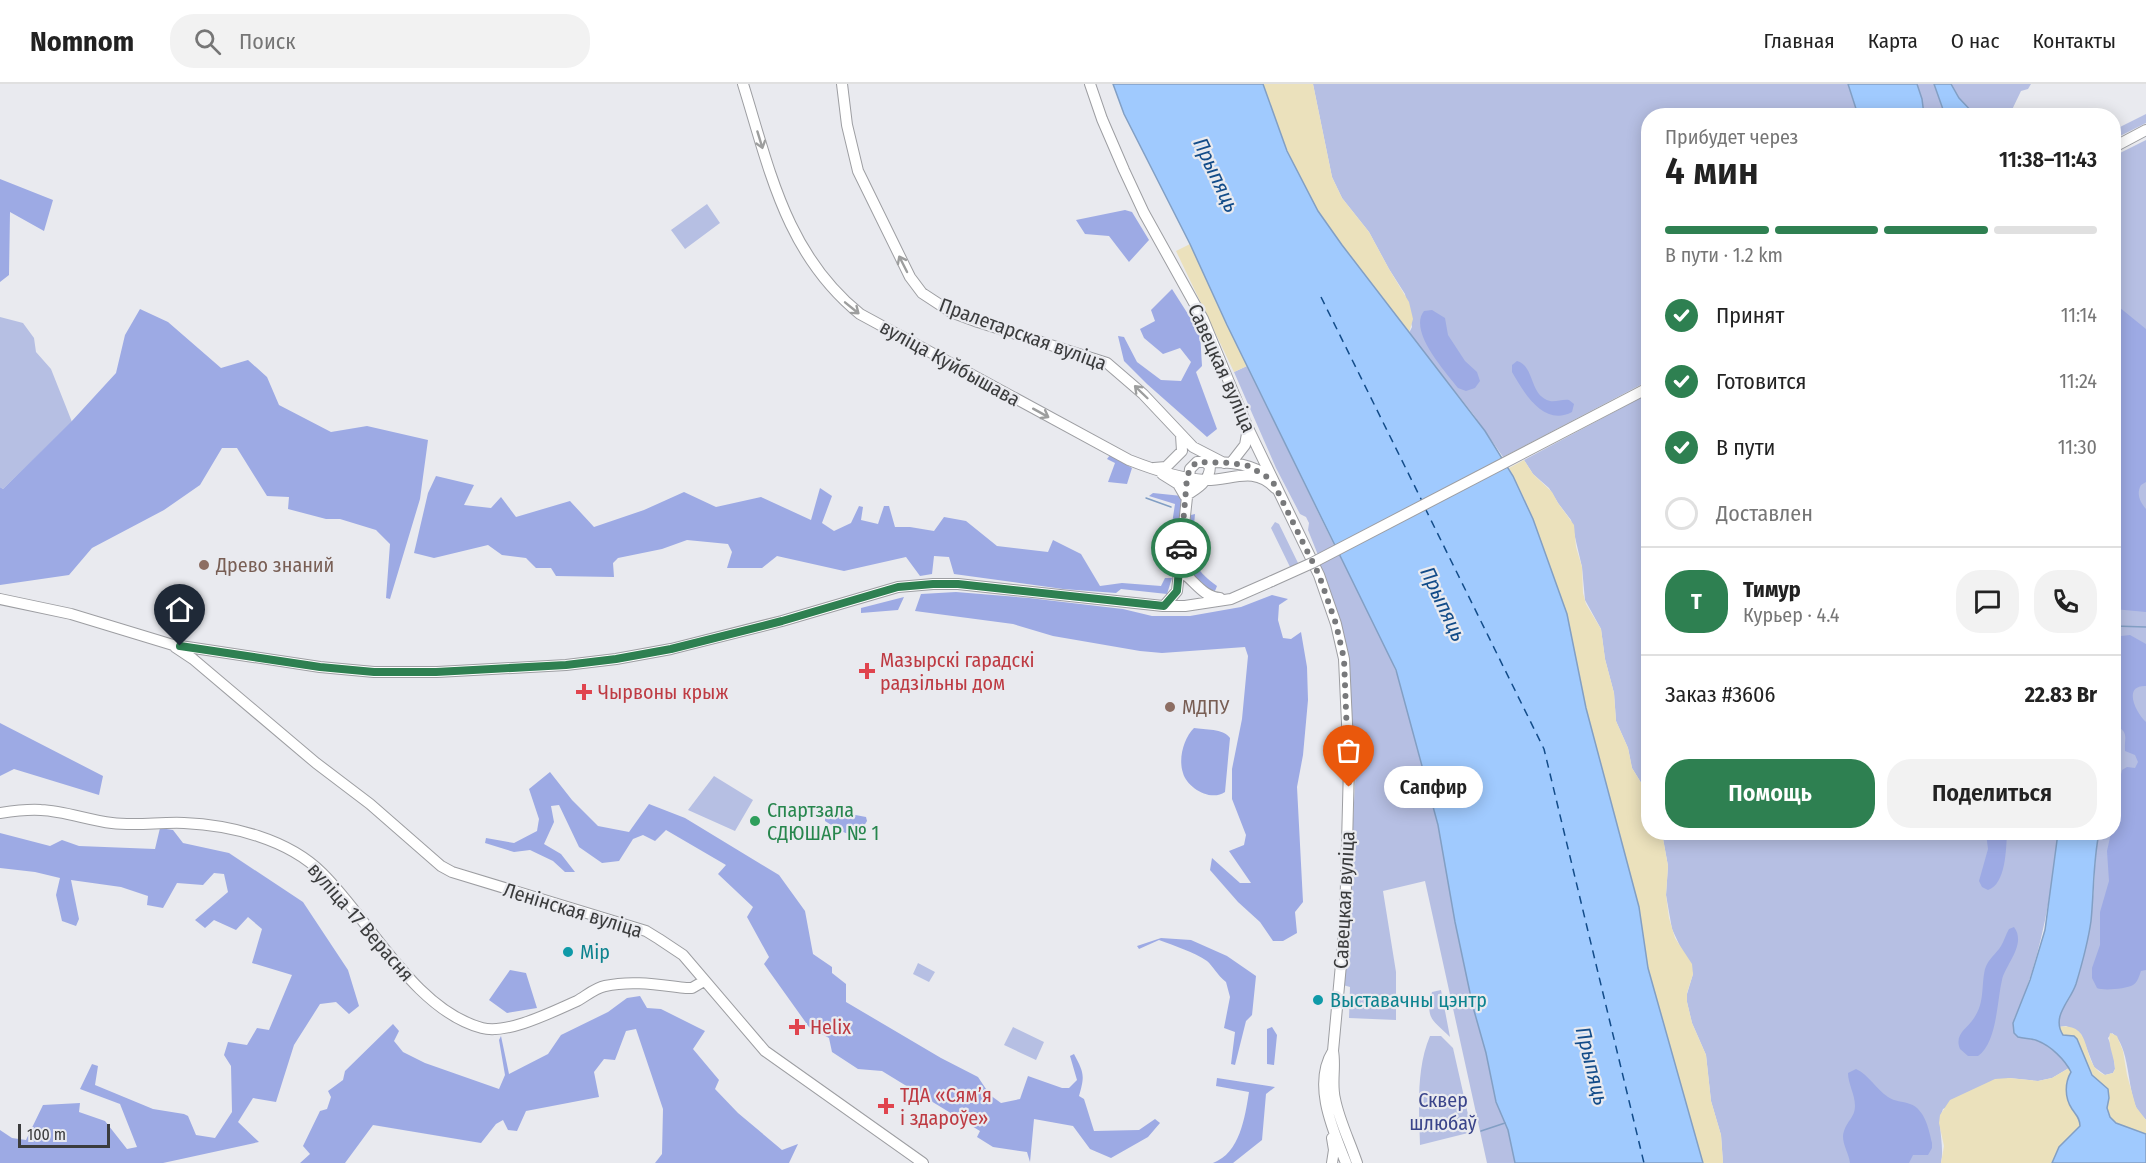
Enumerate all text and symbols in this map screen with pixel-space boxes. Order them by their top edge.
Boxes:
search box [170,14,590,68]
text: Nomnom [30,25,134,58]
icon: search [191,25,224,58]
text: Поиск [239,28,295,55]
text: Главная [1764,28,1835,54]
text: Карта [1868,28,1918,54]
text: О нас [1951,28,1999,54]
text: Контакты [2032,28,2116,54]
text: Прибудет через [1665,125,1798,149]
one-way arrow [755,130,766,149]
water label: Прыпяць [1187,133,1245,217]
text: 11:38–11:43 [1999,146,2097,173]
text: 4 мин [1665,148,1759,194]
text: В пути · 1.2 km [1665,243,1783,267]
one-way arrow [897,255,909,273]
street label: Пралетарская вуліца [936,293,1110,375]
icon: check [1665,299,1698,332]
street label: Савецкая вуліца [1183,300,1261,436]
one-way arrow [844,301,860,314]
text: Принят [1716,302,1784,329]
text: 11:14 [2061,303,2097,327]
street label: вуліца Куйбышава [876,315,1024,411]
icon: check [1665,365,1698,398]
text: Готовится [1716,368,1807,395]
text: 11:24 [2059,369,2097,393]
one-way arrow [1134,386,1149,400]
one-way arrow [1032,407,1049,419]
icon: check [1665,431,1698,464]
text: В пути [1716,434,1775,461]
text: 11:30 [2058,435,2097,459]
text: Доставлен [1716,500,1813,527]
courier [1151,518,1211,578]
icon: car [1165,532,1198,565]
place label: Древо знаний [215,553,334,577]
marker: Древо знаний [197,558,211,572]
water label: Прыпяць [1414,562,1472,646]
button: chat [1956,570,2019,633]
button: phone [2034,570,2097,633]
text: Тимур [1743,576,1801,603]
pin [154,584,205,646]
text: Т [1691,588,1702,615]
icon: home [163,593,196,626]
text: Курьер · 4.4 [1743,603,1839,627]
place label: Мазырскі гарадскі радзільны дом [880,648,1035,695]
marker: Мазырскі гарадскі радзільны дом [858,662,876,680]
place label: Чырвоны крыж [598,680,728,704]
text: Заказ #3606 [1665,681,1775,708]
text: 22.83 Br [2025,681,2097,708]
marker: Чырвоны крыж [575,683,593,701]
place label: МДПУ [1182,695,1229,719]
marker: МДПУ [1163,700,1177,714]
pin [1323,725,1374,787]
icon: bag [1332,734,1365,767]
button: Помощь [1665,759,1875,828]
button: Поделиться [1887,759,2097,828]
callout: Сапфир [1385,766,1484,808]
text: Сапфир [1400,775,1467,799]
place label: Спартзала СДЮШАР № 1 [767,798,879,845]
marker: Спартзала СДЮШАР № 1 [748,814,762,828]
street label: Савецкая вуліца [1328,831,1360,969]
street label: вуліца 17 Верасня [303,858,419,986]
street label: Ленінская вуліца [501,877,645,943]
place label: Мір [580,940,610,964]
marker: Мір [561,945,575,959]
place label: Выставачны цэнтр [1330,988,1487,1012]
marker: Выставачны цэнтр [1311,993,1325,1007]
place label: Helix [810,1015,851,1039]
marker: Helix [788,1018,806,1036]
water label: Прыпяць [1570,1024,1614,1108]
place label: ТДА «Сямʼя і здароўе» [900,1083,992,1130]
park label: Сквер шлюбаў [1409,1088,1477,1135]
marker: ТДА «Сямʼя і здароўе» [877,1097,895,1115]
scale bar [18,1121,110,1148]
text: 100 m [27,1125,66,1144]

